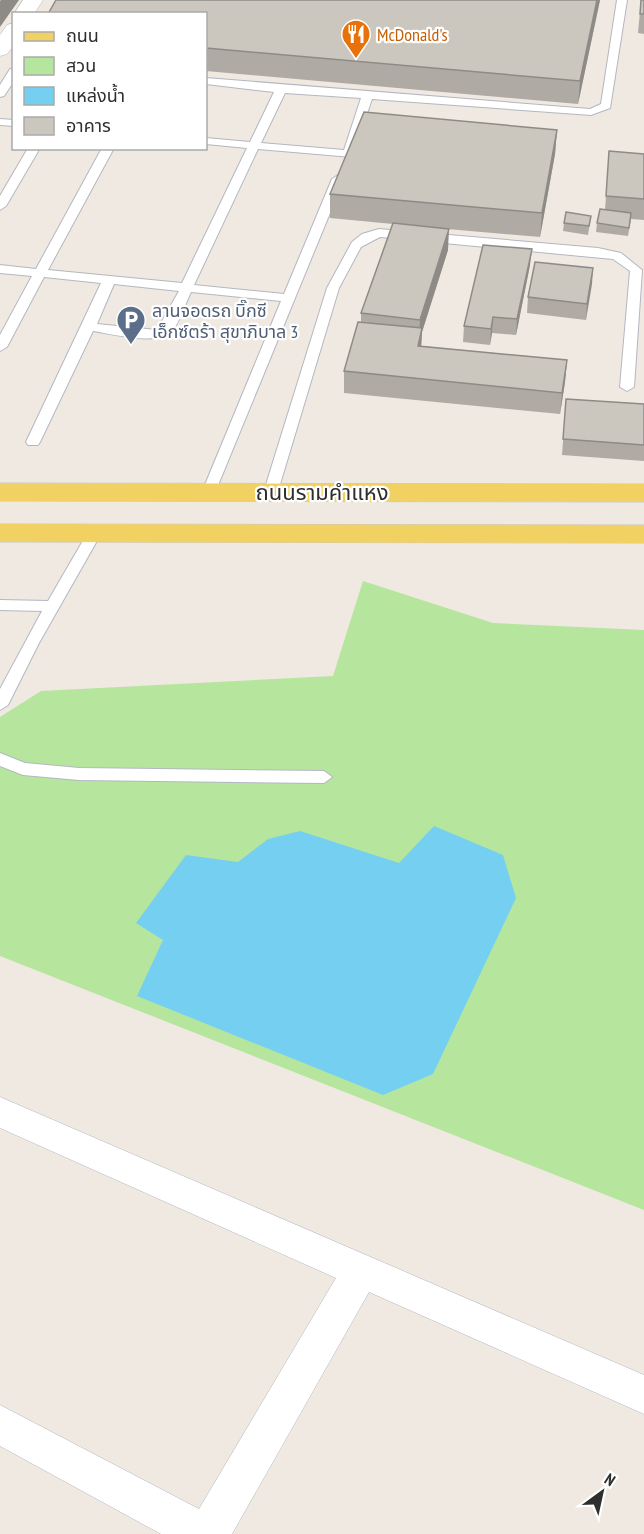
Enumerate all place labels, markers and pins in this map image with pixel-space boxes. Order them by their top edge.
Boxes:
restaurant icon: McDonald's [340,18,372,60]
place label: McDonald's [377,23,448,46]
place label: ลานจอดรถ บิ๊กซี เอ็กซ์ตร้า สุขาภิบาล 3 [152,299,298,343]
parking icon: ลานจอดรถ บิ๊กซี เอ็กซ์ตร้า สุขาภิบาล 3 [115,304,147,346]

